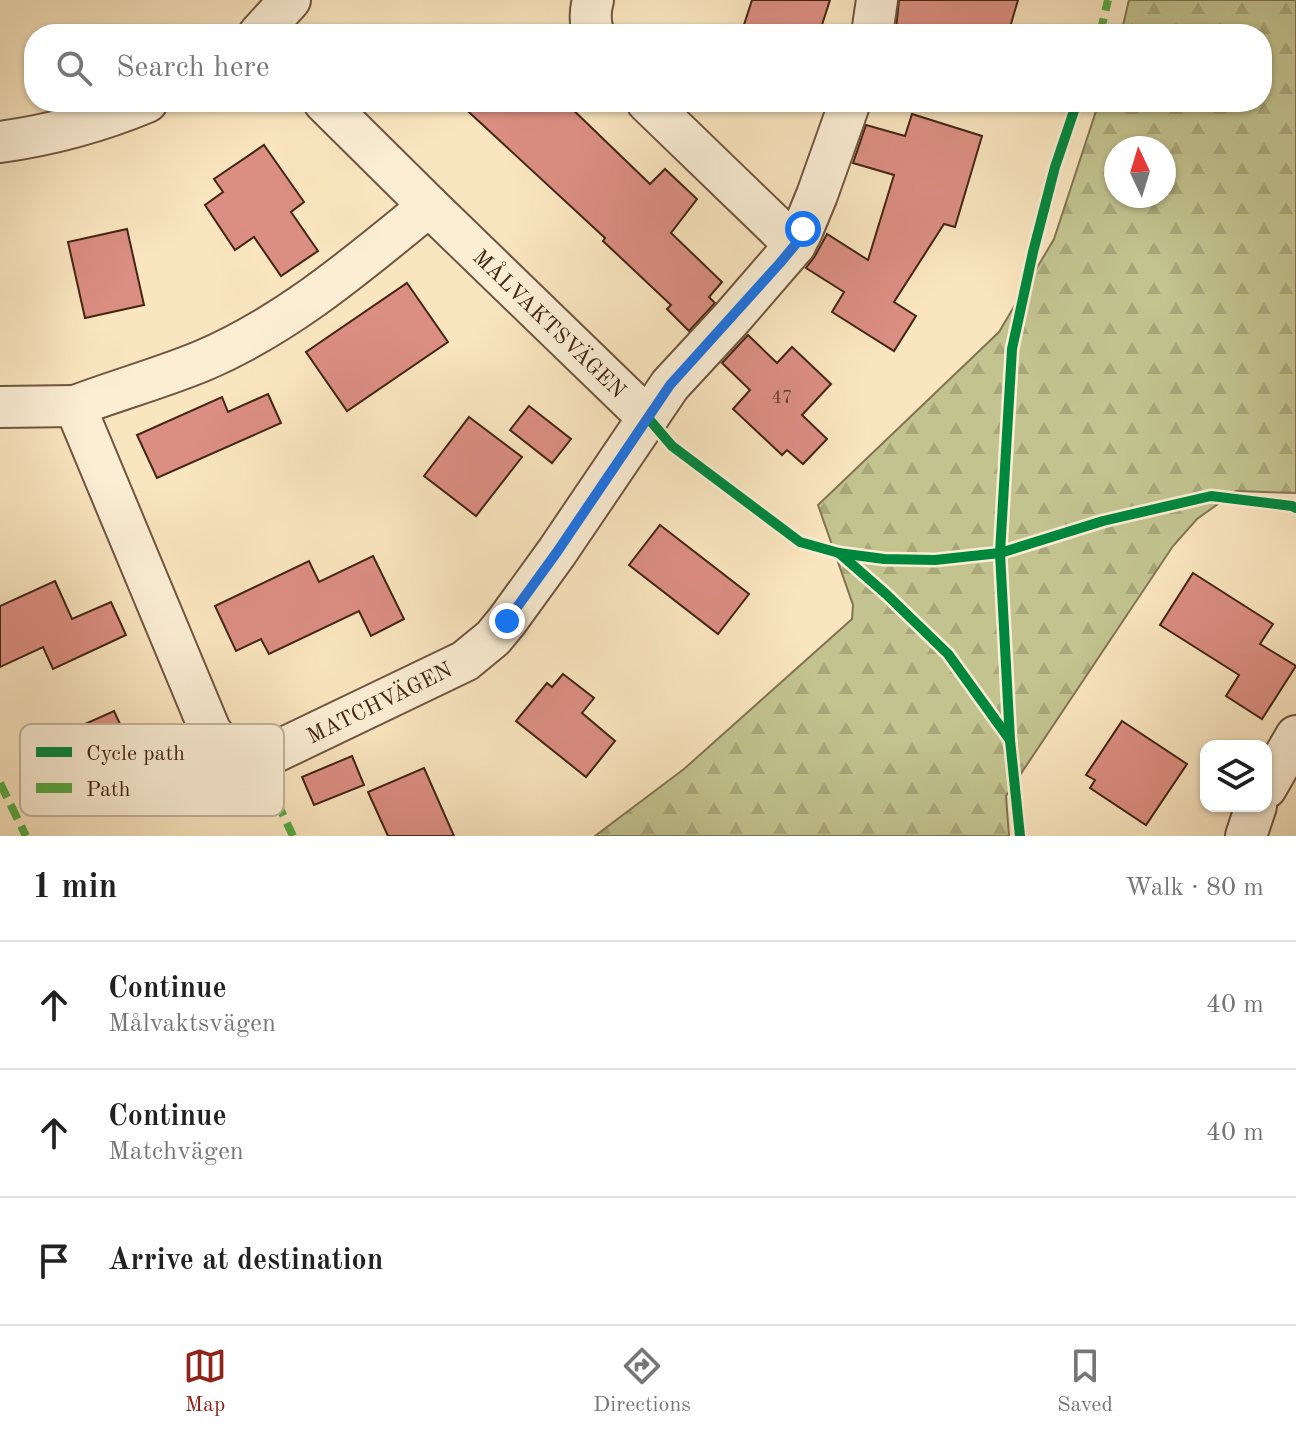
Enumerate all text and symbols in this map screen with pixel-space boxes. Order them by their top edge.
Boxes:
search box [24,24,1272,112]
icon: search [52,46,96,90]
text: Search here [116,53,270,83]
north arrow [1104,136,1176,208]
route start [785,211,821,247]
street label: MÅLVAKTSVÄGEN [468,244,631,403]
house number: 47 [772,389,792,407]
route end [489,603,525,639]
street label: MATCHVÄGEN [302,656,456,748]
legend [20,724,284,816]
map controls [1200,740,1272,812]
button: layers [1200,740,1272,812]
text: Cycle path [86,743,185,765]
text: Path [86,779,131,801]
text: 1 min [32,871,117,905]
text: Walk · 80 m [1125,875,1264,901]
text: Continue [108,974,227,1004]
icon: ahead [32,983,76,1027]
text: 40 m [1206,992,1264,1018]
text: Målvaktsvägen [108,1011,276,1037]
text: Continue [108,1102,227,1132]
icon: ahead [32,1111,76,1155]
text: 40 m [1206,1120,1264,1146]
text: Matchvägen [108,1139,244,1165]
icon: arrive [32,1239,76,1283]
text: Arrive at destination [108,1246,383,1276]
tab: Map [183,1344,227,1419]
tab: Directions [593,1344,691,1419]
tab: Saved [1057,1344,1113,1419]

